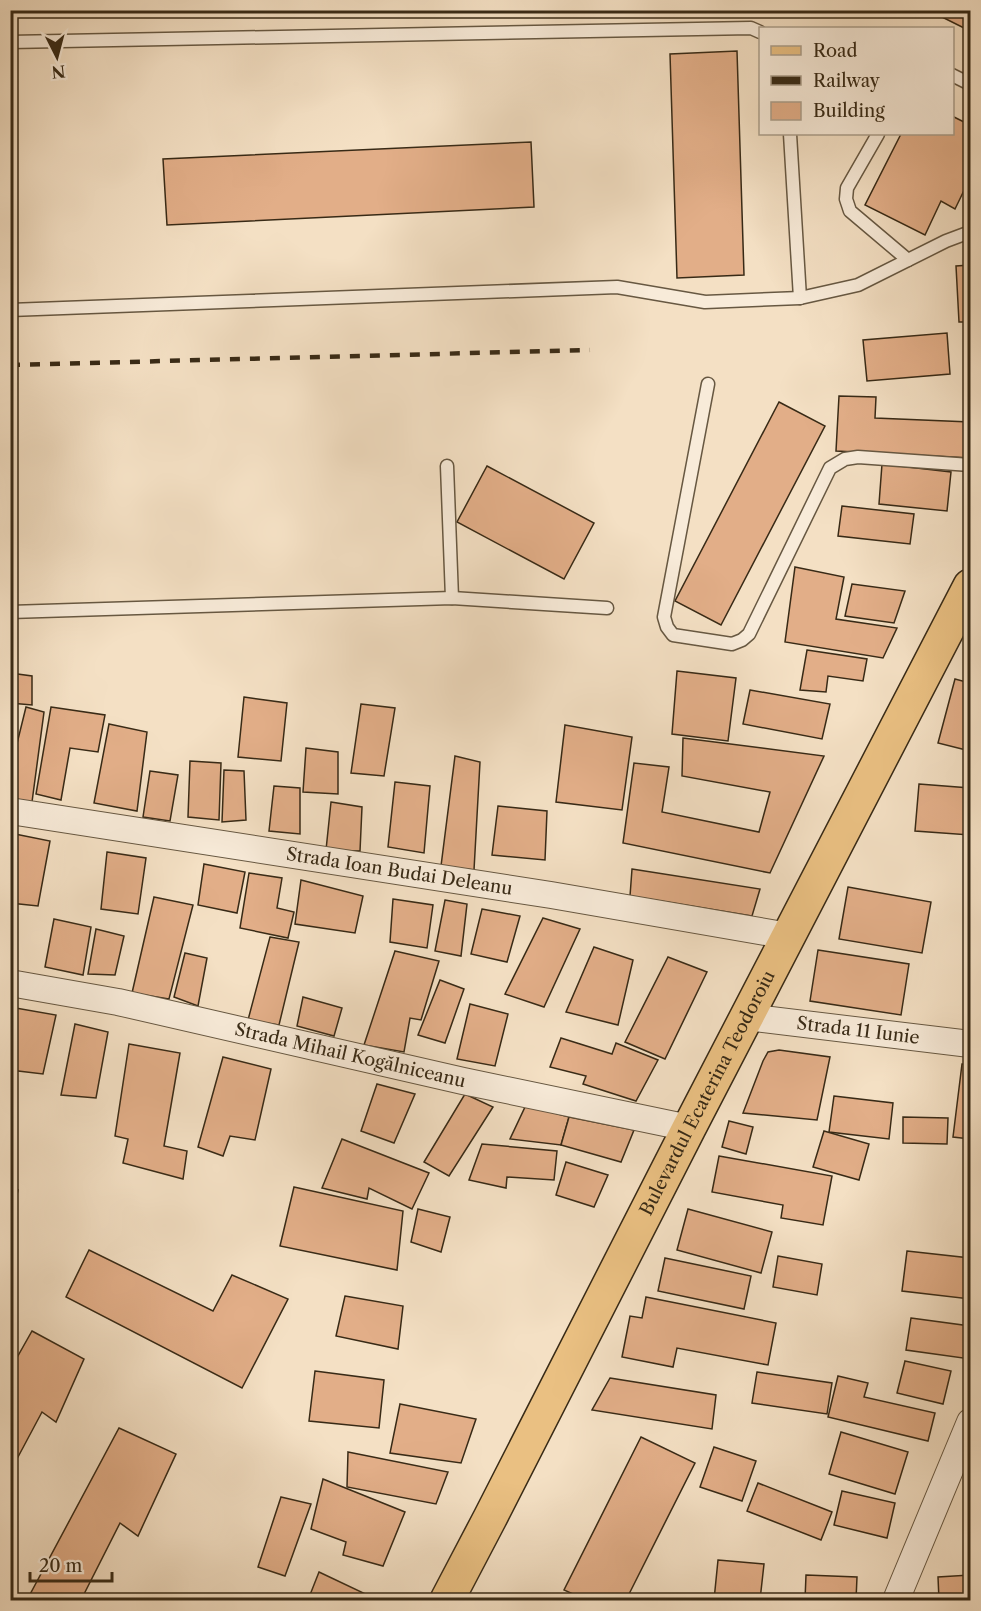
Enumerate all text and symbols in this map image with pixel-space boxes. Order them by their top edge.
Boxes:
north arrow [27,27,87,87]
legend [759,27,954,135]
text: Road [813,40,858,62]
text: N [51,61,67,83]
text: Railway [813,70,881,92]
text: Building [813,100,885,122]
street label: Strada Ioan Budai Deleanu [285,843,514,900]
street label: Bulevardul Ecaterina Teodoroiu [635,967,780,1219]
street label: Strada 11 Iunie [795,1012,921,1049]
street label: Strada Mihail Kogălniceanu [233,1018,468,1092]
scale bar [30,1545,112,1583]
text: 20 m [39,1555,83,1577]

